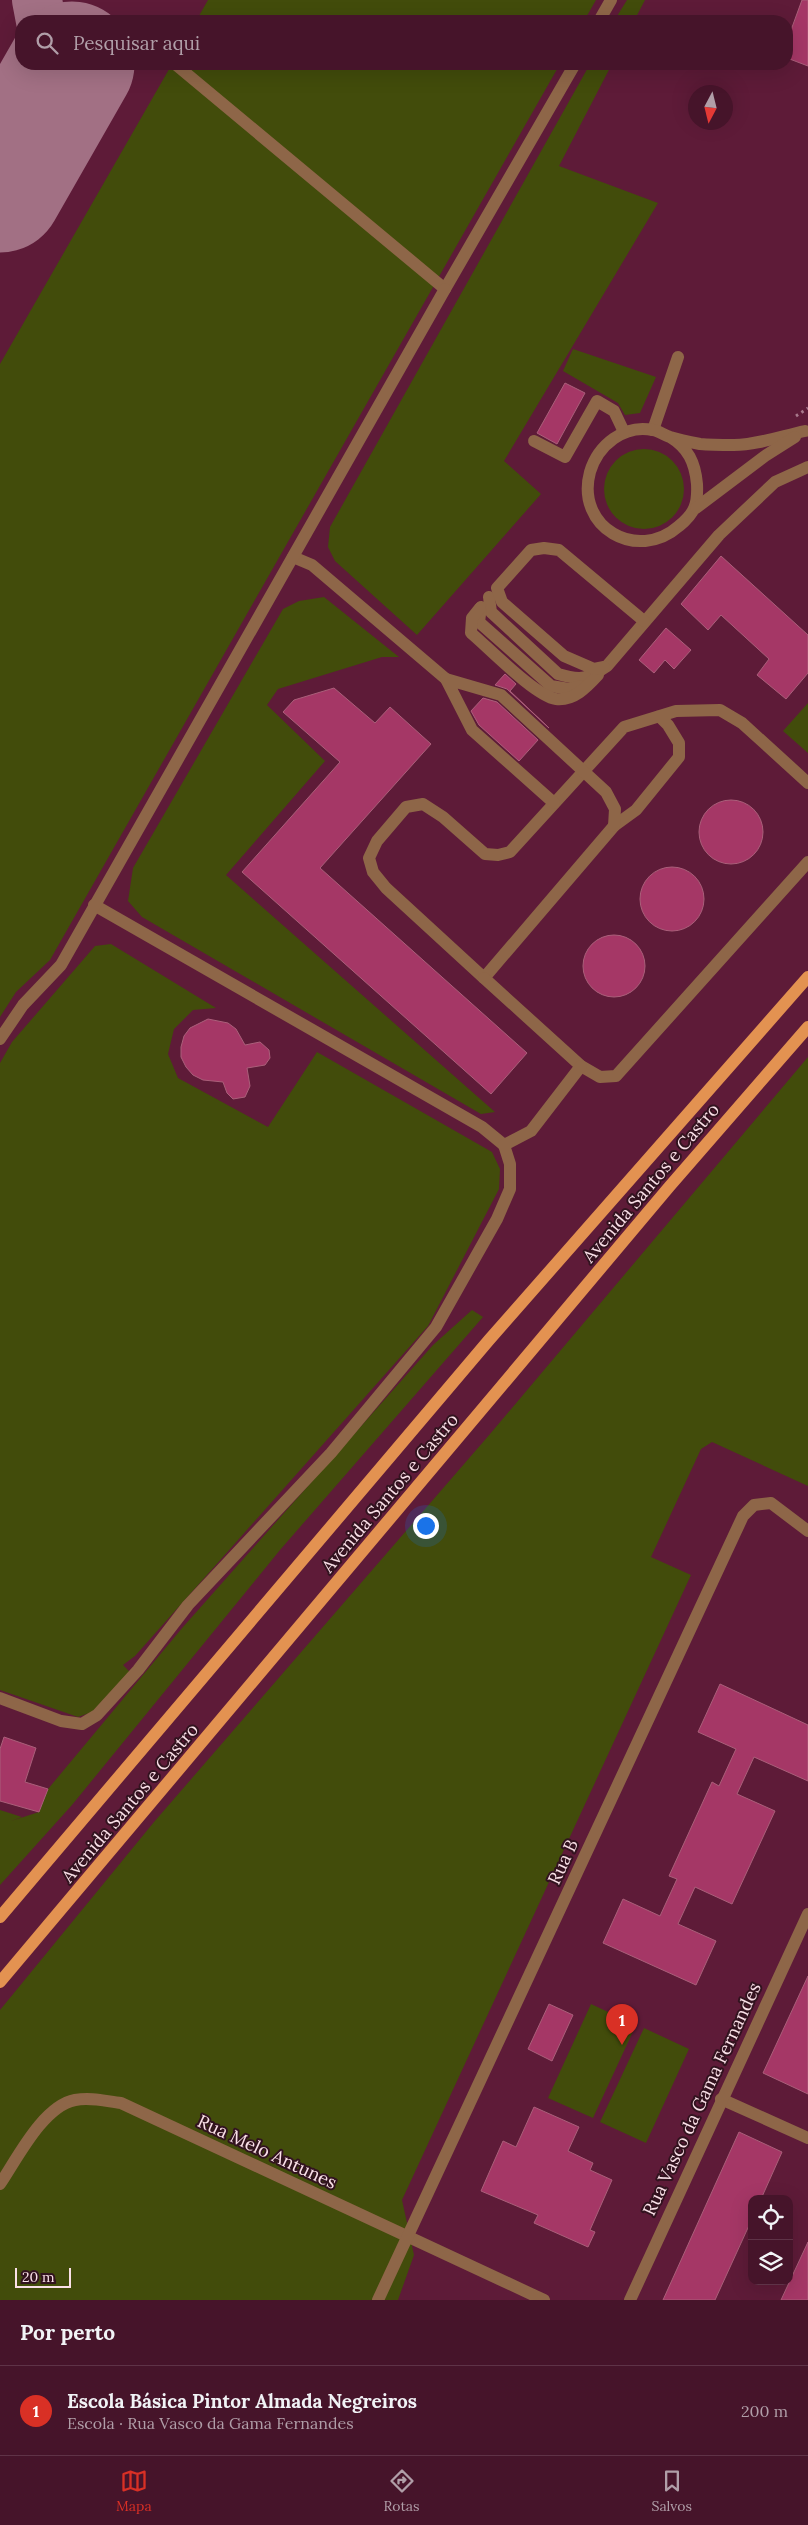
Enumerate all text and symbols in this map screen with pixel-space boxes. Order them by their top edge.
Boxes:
search box [15,15,793,70]
icon: search [33,29,61,57]
text: Pesquisar aqui [73,31,200,55]
north arrow [688,85,733,130]
street label: Avenida Santos e Castro [577,1098,724,1268]
street label: Avenida Santos e Castro [316,1408,463,1578]
your location [413,1513,439,1539]
street label: Avenida Santos e Castro [56,1718,203,1888]
street label: Rua B [542,1836,583,1888]
street label: Rua Vasco da Gama Fernandes [637,1978,766,2219]
pin: 1 [606,2004,638,2045]
street label: Rua Melo Antunes [194,2109,341,2194]
map controls [748,2195,793,2285]
button: locate [748,2195,793,2240]
button: layers [748,2240,793,2285]
scale bar [15,2265,71,2288]
text: 20 m [22,2268,54,2286]
text: Por perto [20,2319,115,2346]
text: Escola Básica Pintor Almada Negreiros [67,2389,417,2413]
text: 1 [33,2401,39,2421]
text: 200 m [741,2401,788,2421]
text: Escola · Rua Vasco da Gama Fernandes [67,2413,354,2433]
tab: Mapa [116,2467,152,2515]
tab: Rotas [384,2467,420,2515]
tab: Salvos [651,2467,692,2515]

